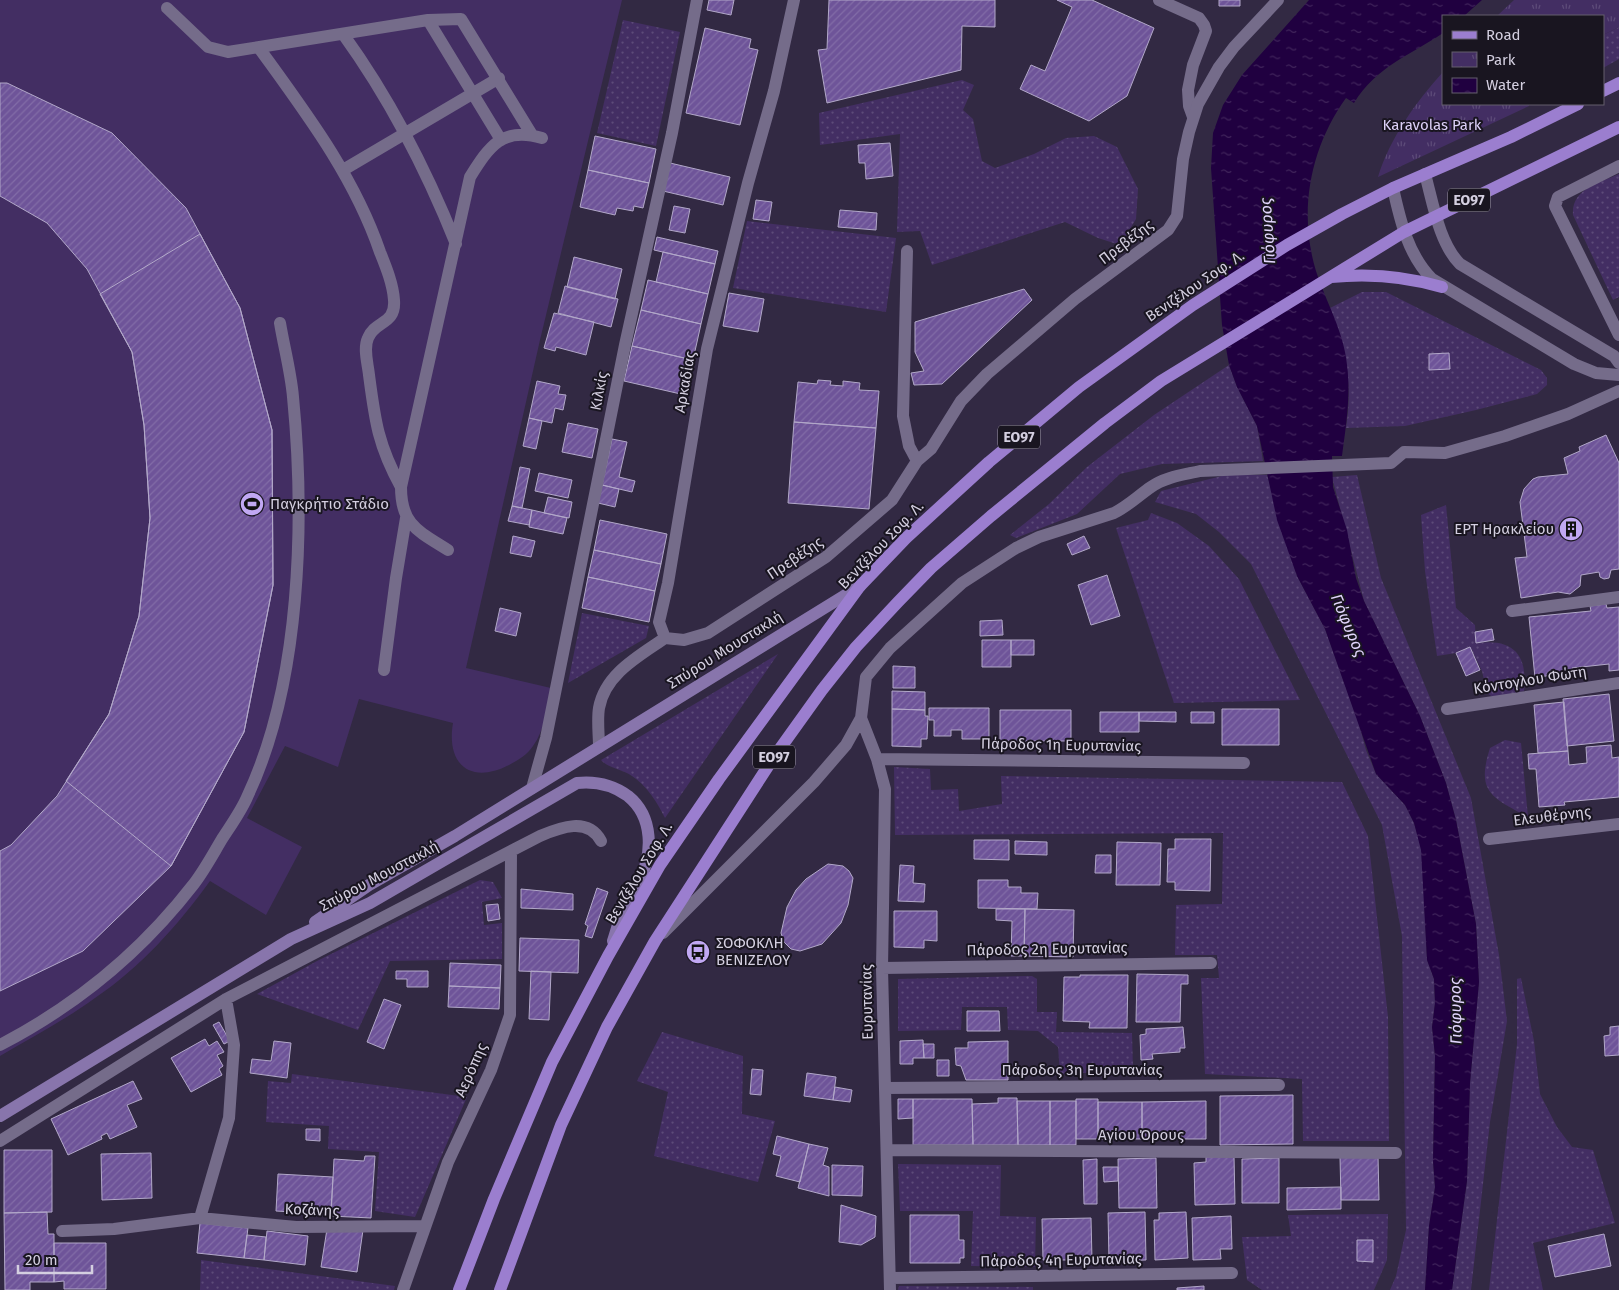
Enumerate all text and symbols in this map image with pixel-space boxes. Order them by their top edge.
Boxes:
legend [1442,15,1604,105]
text: Road [1486,26,1521,44]
text: Park [1486,51,1516,69]
text: Water [1486,76,1525,94]
park label: Karavolas Park [1382,116,1482,134]
road number: ΕΟ97 [1448,188,1490,212]
water label: Γιόφυρος [1256,196,1279,265]
street label: Πρεβέζης [1095,216,1157,268]
street label: Βενιζέλου Σοφ. Λ. [1142,246,1248,326]
street label: Αρκαδίας [671,350,699,414]
street label: Κιλκίς [586,370,612,412]
road number: ΕΟ97 [998,426,1040,448]
sports icon: Παγκρήτιο Στάδιο [239,491,265,517]
place label: Παγκρήτιο Στάδιο [270,495,389,513]
street label: Βενιζέλου Σοφ. Λ. [835,497,927,593]
building icon: ΕΡΤ Ηρακλείου [1558,516,1584,542]
place label: ΕΡΤ Ηρακλείου [1454,520,1554,538]
street label: Πρεβέζης [764,533,826,583]
water label: Γιόφυρος [1327,591,1371,660]
street label: Σπύρου Μουστακλή [664,607,786,693]
street label: Κόντογλου Φώτη [1472,662,1588,698]
street label: Πάροδος 1η Ευρυτανίας [981,735,1141,755]
road number: ΕΟ97 [753,746,795,769]
street label: Ελευθέρνης [1512,802,1592,830]
street label: Βενιζέλου Σοφ. Λ. [602,819,676,927]
street label: Σπύρου Μουστακλή [316,837,442,915]
place label: ΣΟΦΟΚΛΗ ΒΕΝΙΖΕΛΟΥ [716,934,791,969]
bus stop icon: ΣΟΦΟΚΛΗ ΒΕΝΙΖΕΛΟΥ [685,939,711,965]
street label: Πάροδος 2η Ευρυτανίας [966,939,1128,959]
street label: Ευρυτανίας [857,964,877,1040]
water label: Γιόφυρος [1445,977,1466,1045]
street label: Αερόπης [451,1040,491,1100]
street label: Πάροδος 3η Ευρυτανίας [1001,1061,1163,1079]
street label: Αγίου Όρους [1098,1126,1184,1144]
street label: Κοζάνης [284,1200,340,1220]
scale bar [18,1242,91,1274]
street label: Πάροδος 4η Ευρυτανίας [980,1250,1142,1270]
text: 20 m [25,1251,58,1269]

